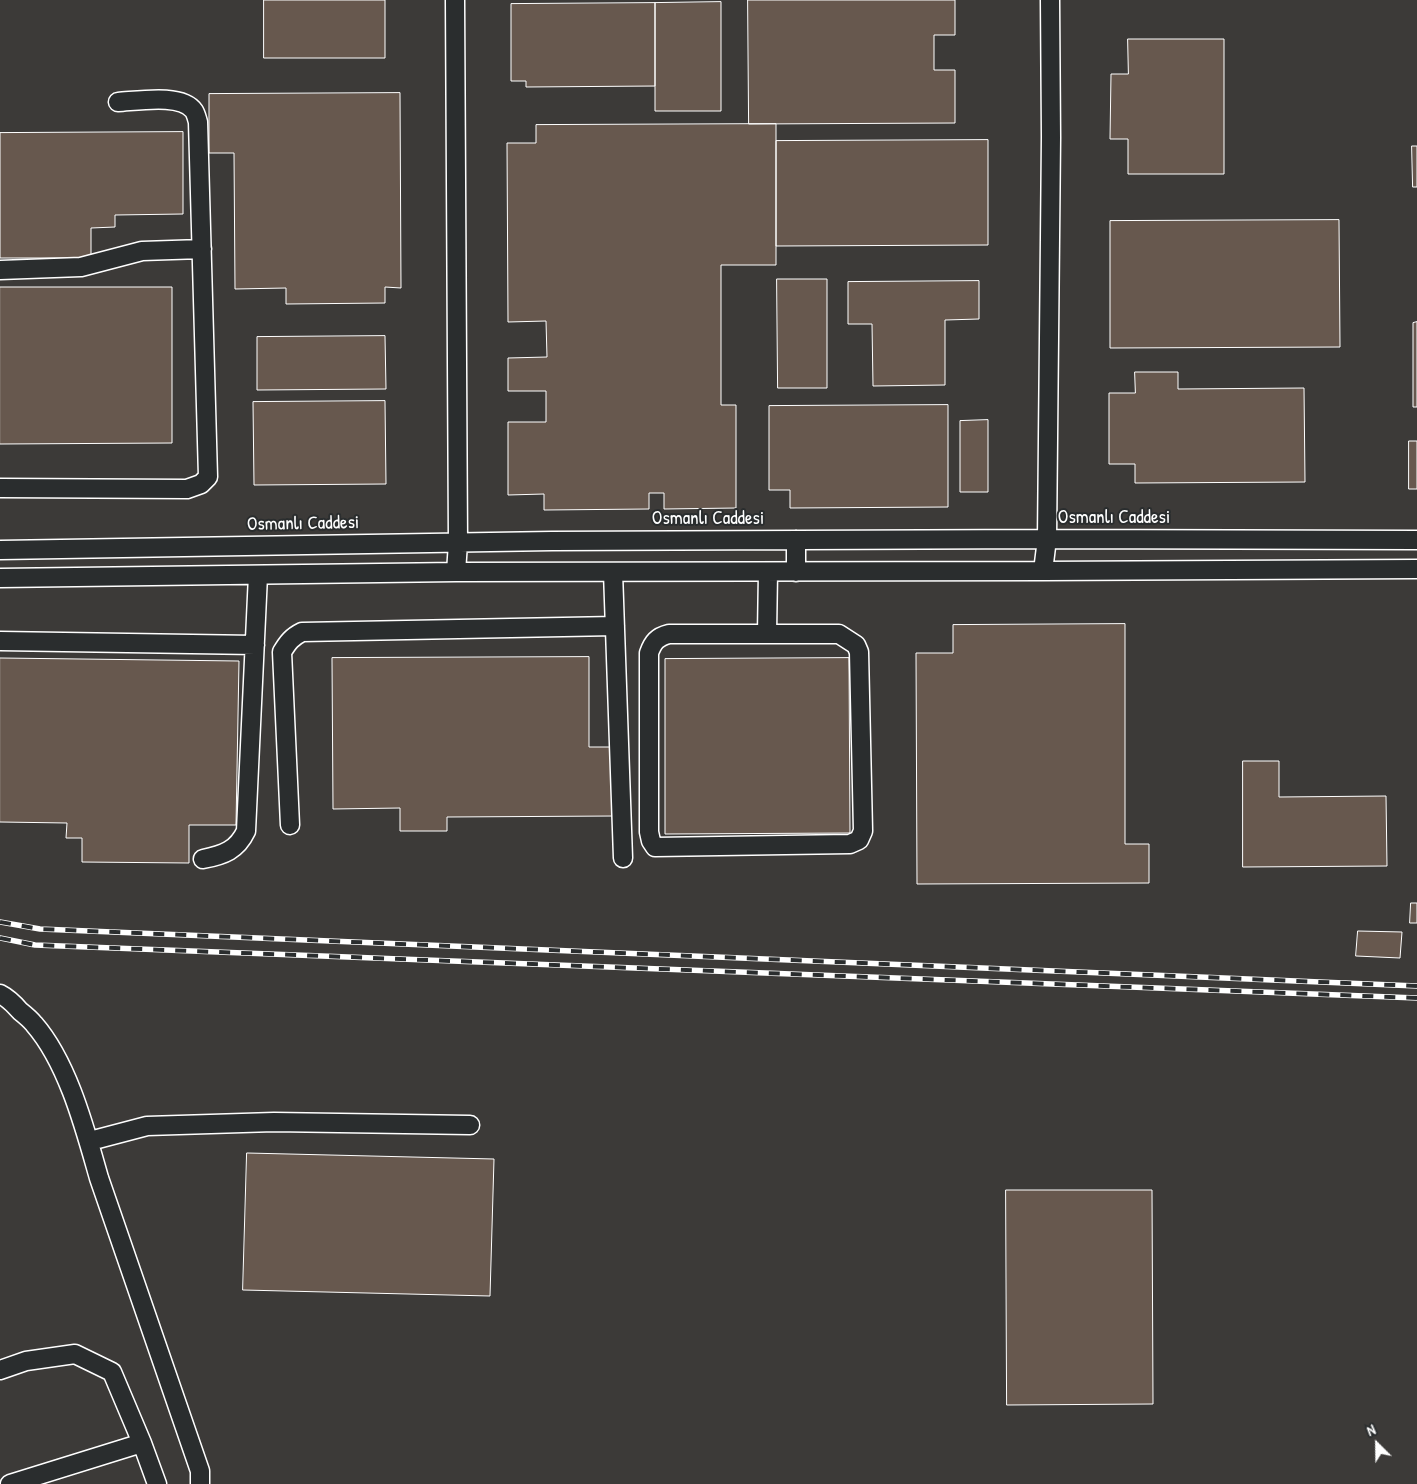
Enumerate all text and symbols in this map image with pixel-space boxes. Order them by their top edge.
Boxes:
street label: Osmanlı Caddesi [1058,507,1170,529]
street label: Osmanlı Caddesi [652,508,764,530]
street label: Osmanlı Caddesi [247,512,359,536]
north arrow [1352,1419,1402,1469]
text: N [1364,1420,1378,1440]

